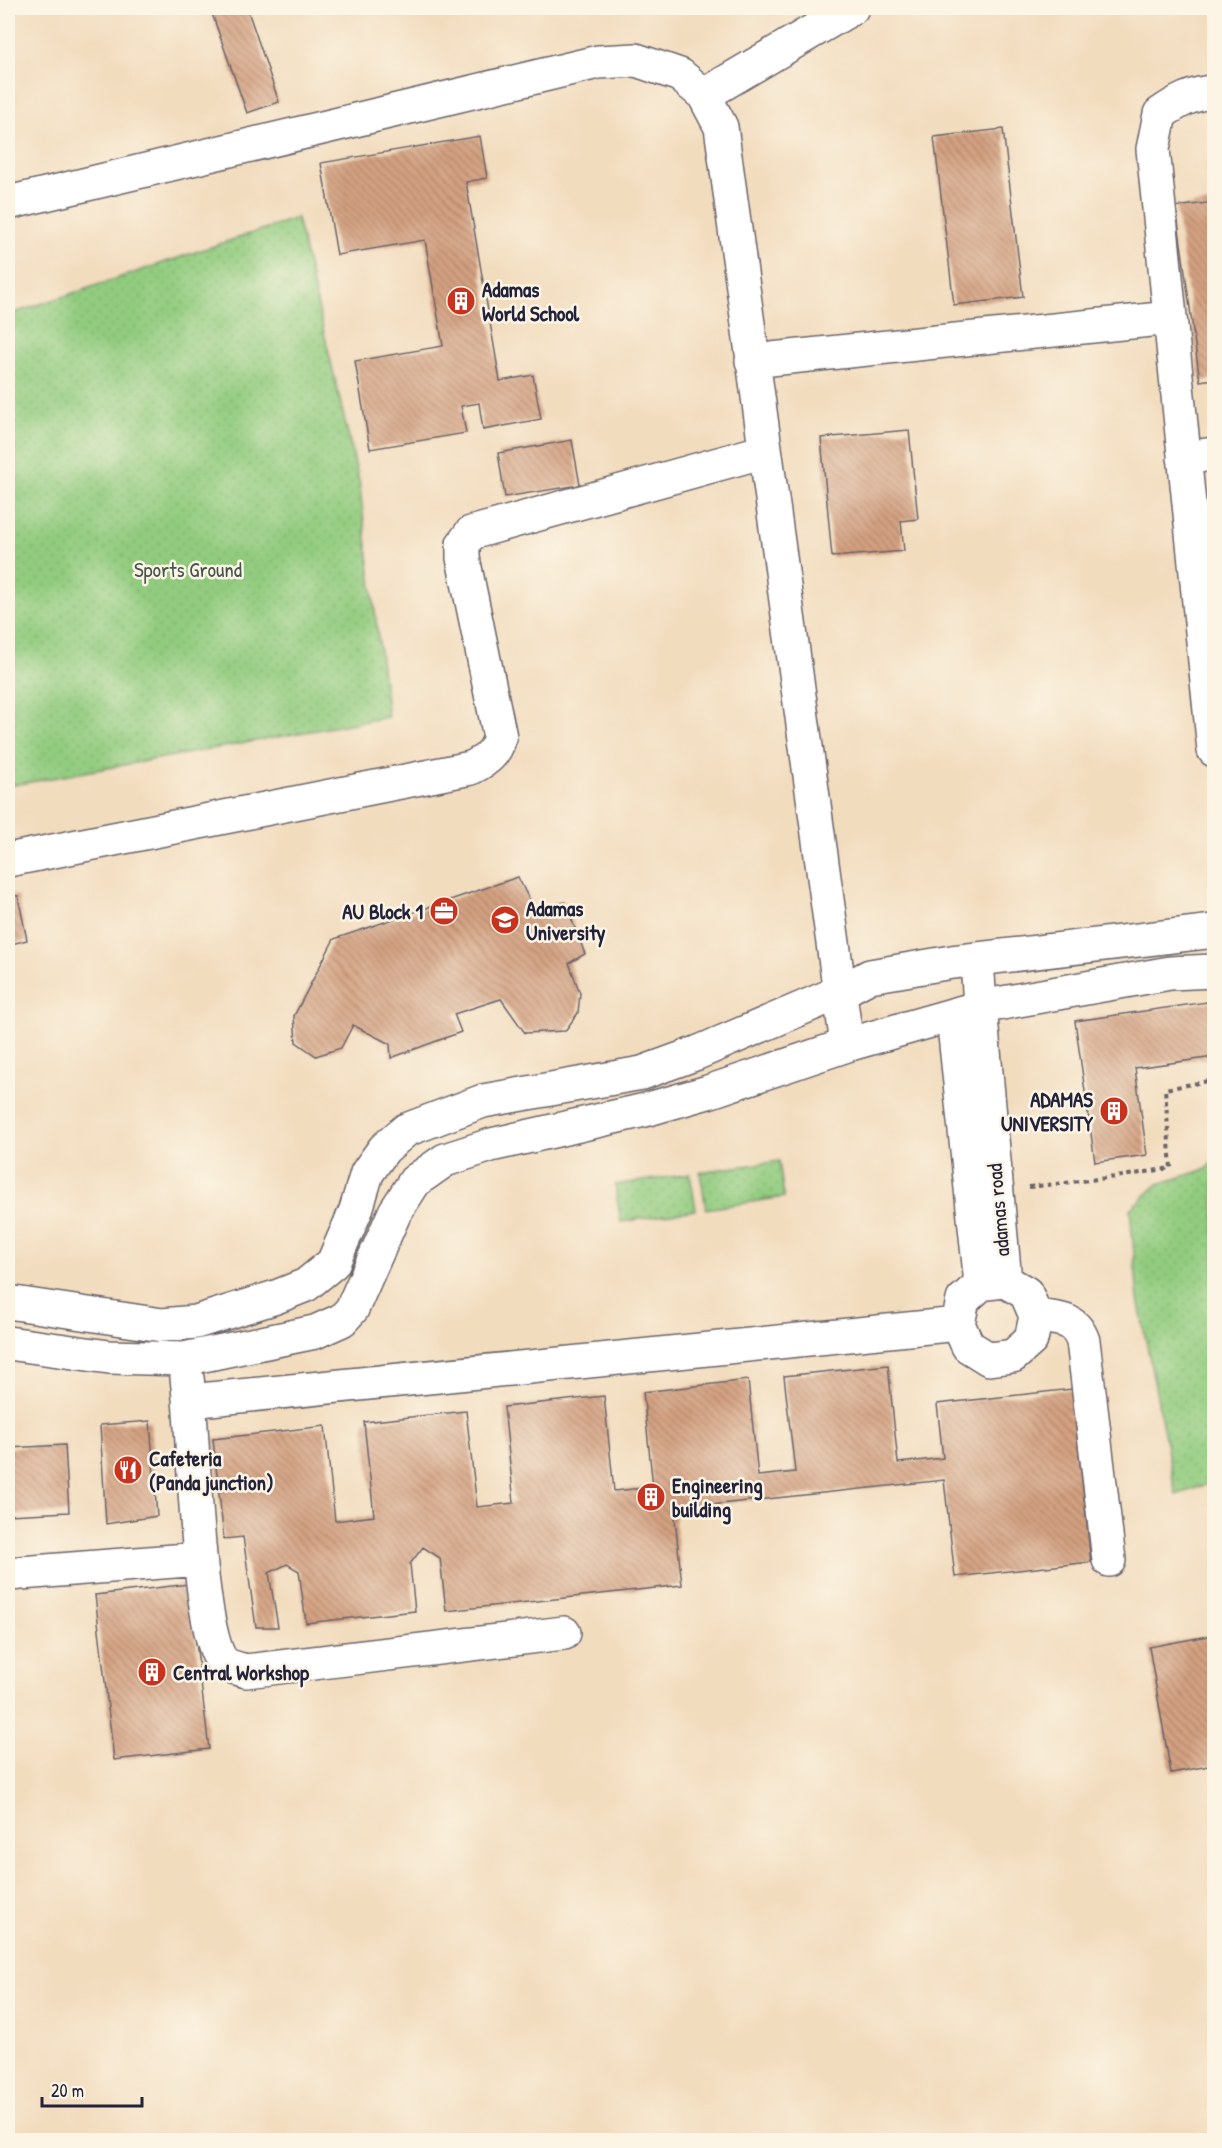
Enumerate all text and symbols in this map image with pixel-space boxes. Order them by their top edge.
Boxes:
place label: Adamas World School [482,275,580,328]
building icon: Adamas World School [445,285,477,317]
park label: Sports Ground [134,555,242,584]
place label: Adamas University [526,894,606,948]
office icon: AU Block 1 [428,895,460,927]
place label: AU Block 1 [342,897,423,926]
school or university icon: Adamas University [489,904,521,936]
place label: ADAMAS UNIVERSITY [1001,1085,1094,1138]
building icon: ADAMAS UNIVERSITY [1098,1095,1130,1127]
street label: adamas road [979,1162,1017,1258]
place label: Cafeteria (Panda junction) [149,1444,274,1497]
restaurant icon: Cafeteria (Panda junction) [112,1454,144,1486]
place label: Engineering building [672,1471,763,1525]
building icon: Engineering building [635,1481,667,1513]
building icon: Central Workshop [136,1656,168,1688]
place label: Central Workshop [173,1658,310,1688]
scale bar [42,2070,142,2108]
text: 20 m [51,2078,84,2103]

